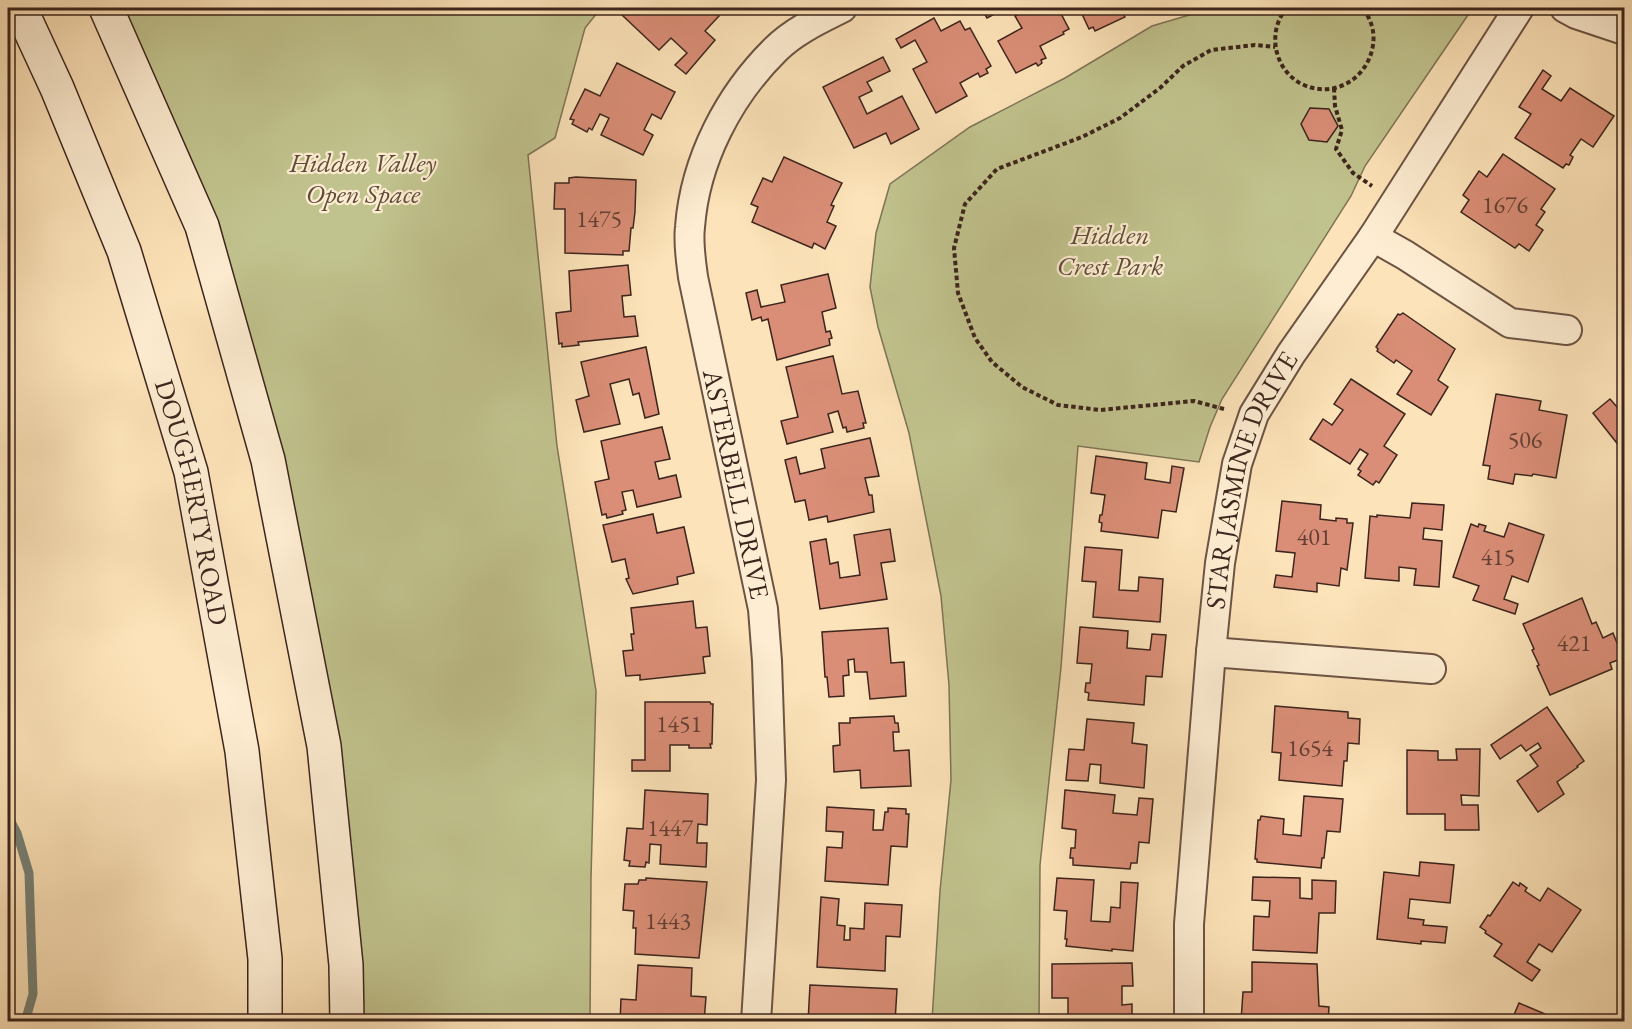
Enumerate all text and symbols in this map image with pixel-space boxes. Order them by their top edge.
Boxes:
park label: Hidden Valley Open Space [289,145,437,211]
house number: 1676 [1482,189,1528,220]
house number: 1475 [576,203,622,234]
park label: Hidden Crest Park [1057,217,1163,283]
street label: STAR JASMINE DRIVE [1197,345,1305,611]
street label: ASTERBELL DRIVE [695,365,778,602]
street label: DOUGHERTY ROAD [147,375,237,628]
house number: 506 [1508,424,1542,455]
house number: 401 [1297,521,1331,552]
house number: 415 [1481,541,1515,572]
house number: 421 [1557,627,1591,658]
house number: 1451 [656,708,702,739]
house number: 1654 [1287,732,1334,763]
house number: 1447 [647,812,694,843]
house number: 1443 [645,905,691,936]

